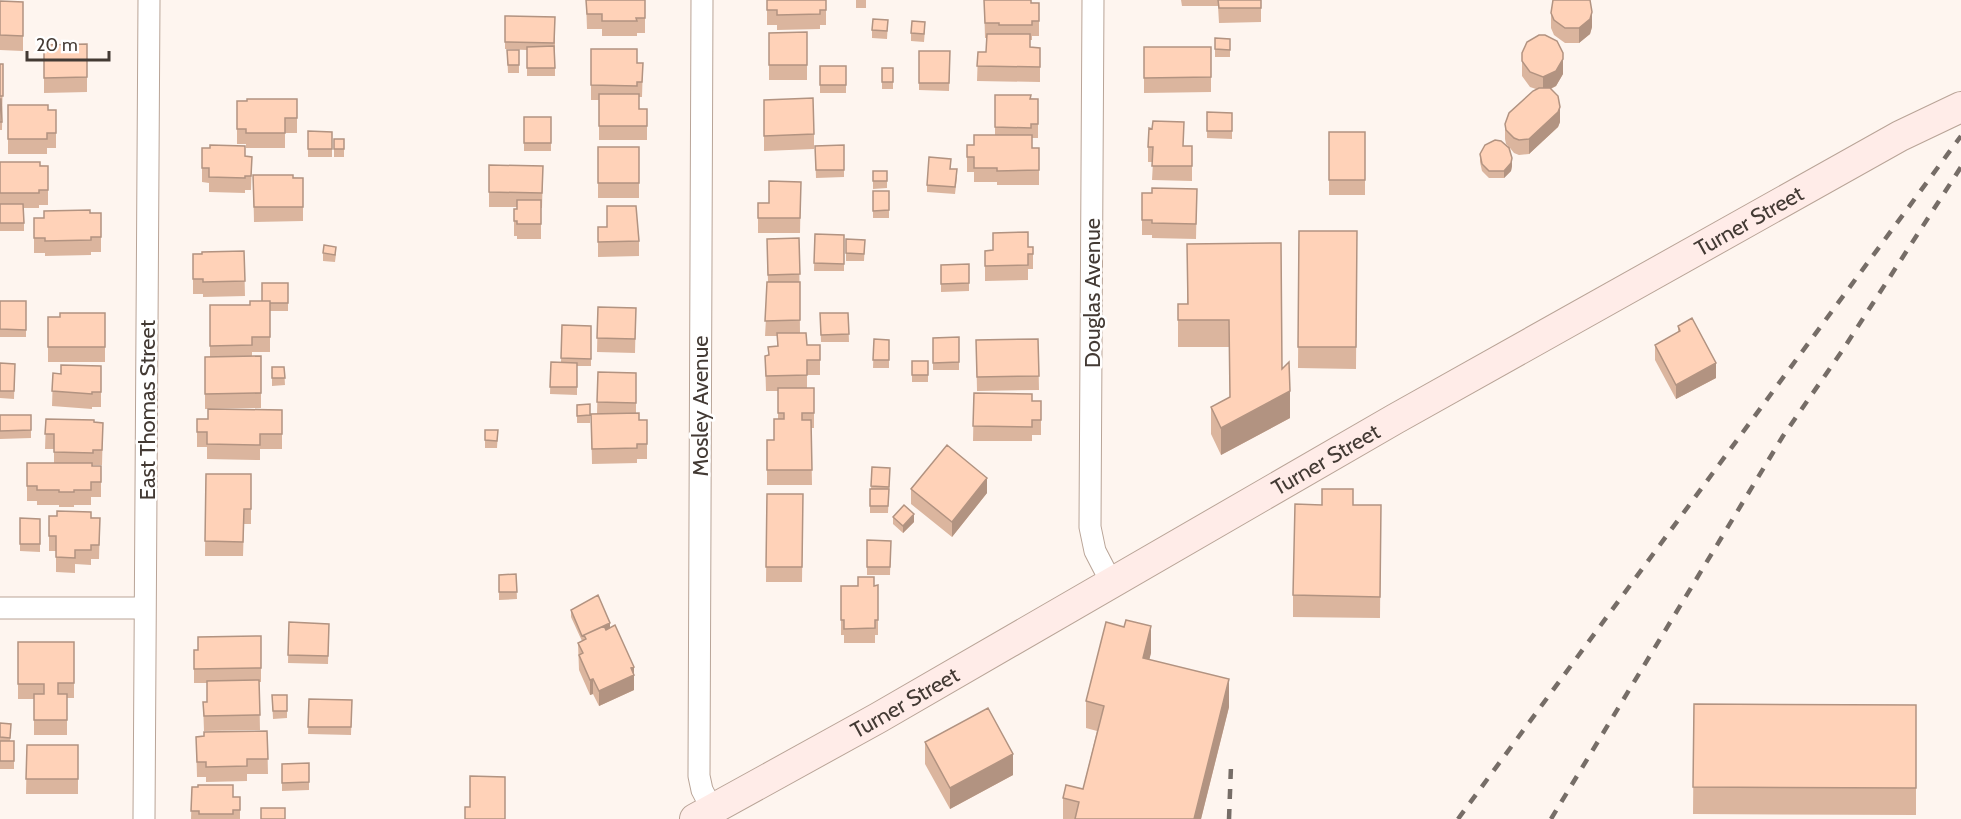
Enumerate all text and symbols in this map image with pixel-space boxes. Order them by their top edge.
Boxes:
scale bar [27,24,110,62]
text: 20 m [36,34,78,56]
street label: Turner Street [1690,179,1809,262]
street label: Douglas Avenue [1079,218,1106,368]
street label: East Thomas Street [134,319,161,500]
street label: Mosley Avenue [687,336,714,476]
street label: Turner Street [1267,417,1385,501]
street label: Turner Street [846,660,964,744]

